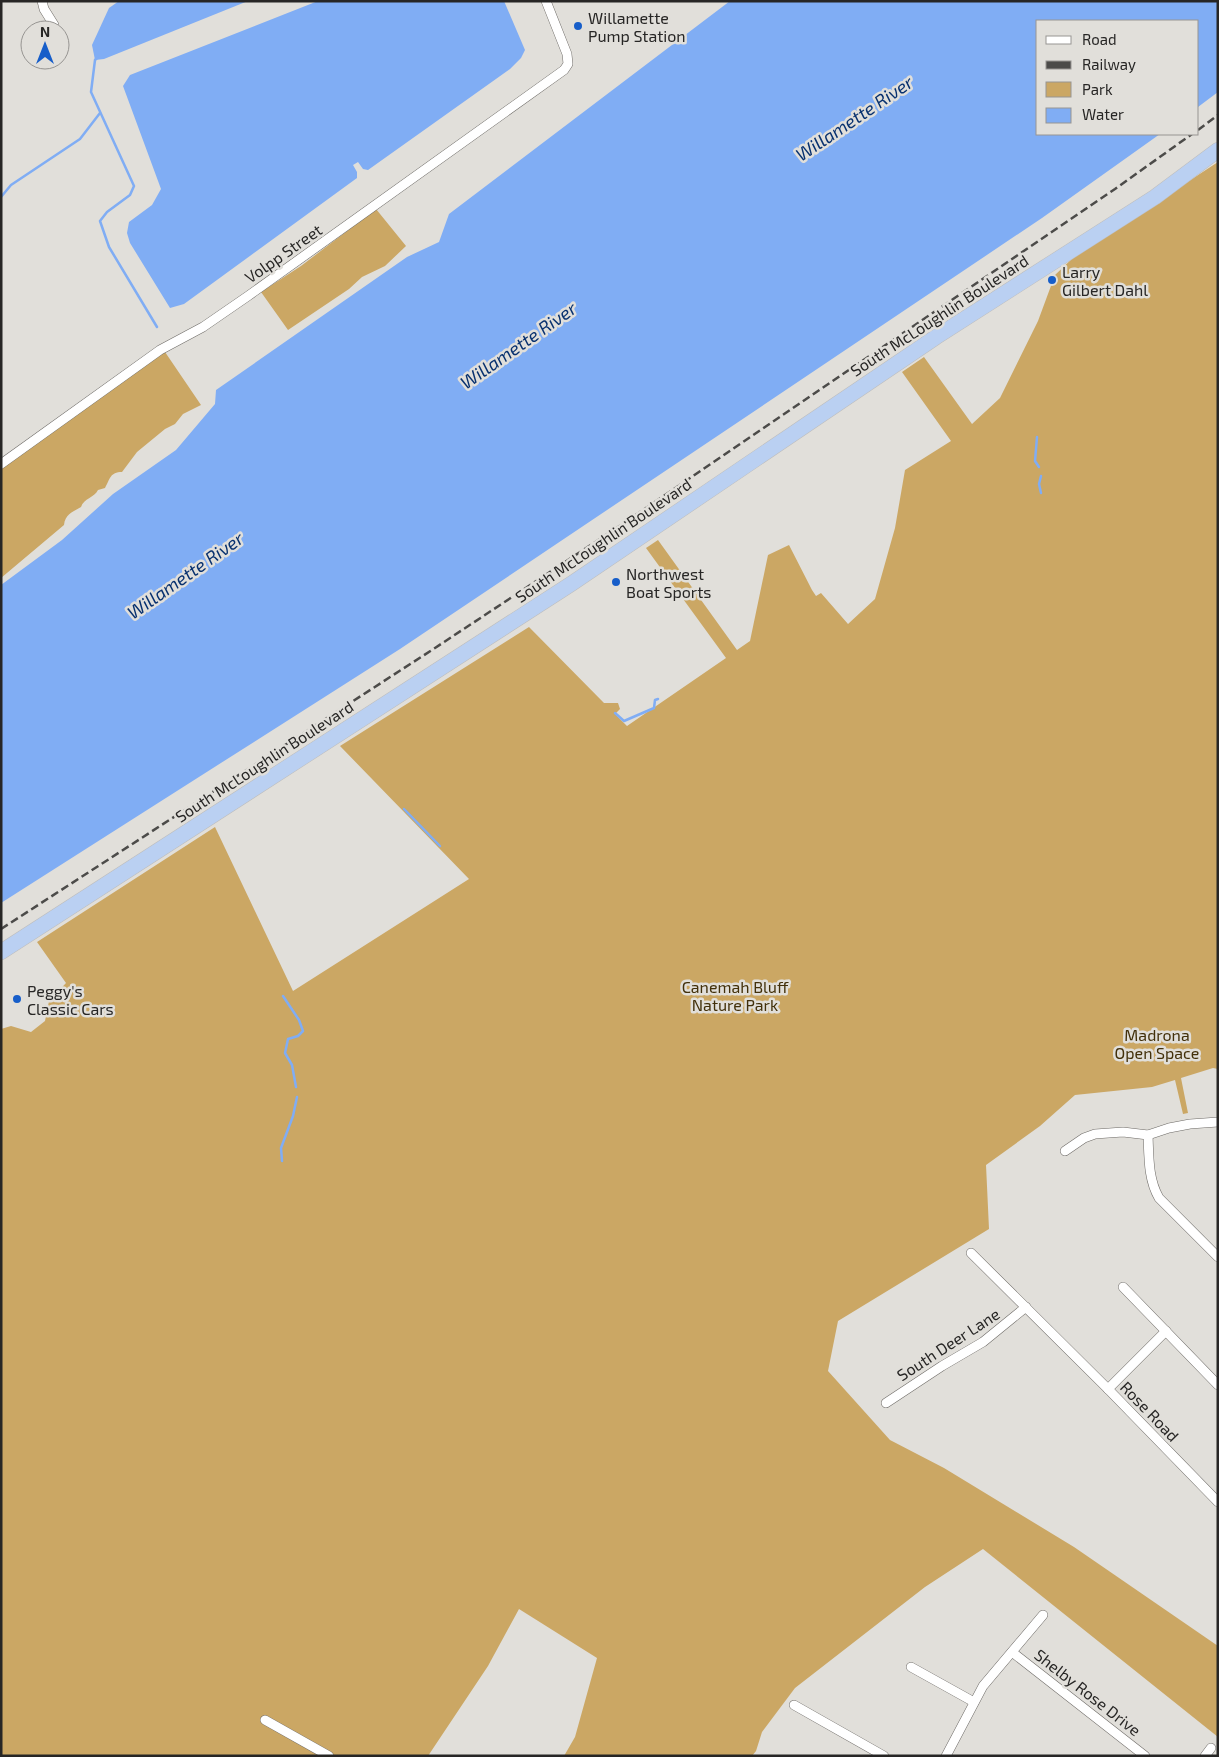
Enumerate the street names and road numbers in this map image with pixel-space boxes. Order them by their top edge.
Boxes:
street label: Volpp Street [241,220,325,286]
street label: South McLoughlin Boulevard [846,250,1032,380]
street label: South McLoughlin Boulevard [511,474,695,606]
street label: South McLoughlin Boulevard [171,696,357,826]
street label: South Deer Lane [893,1304,1003,1384]
street label: Rose Road [1117,1377,1183,1445]
street label: Shelby Rose Drive [1031,1645,1145,1739]

